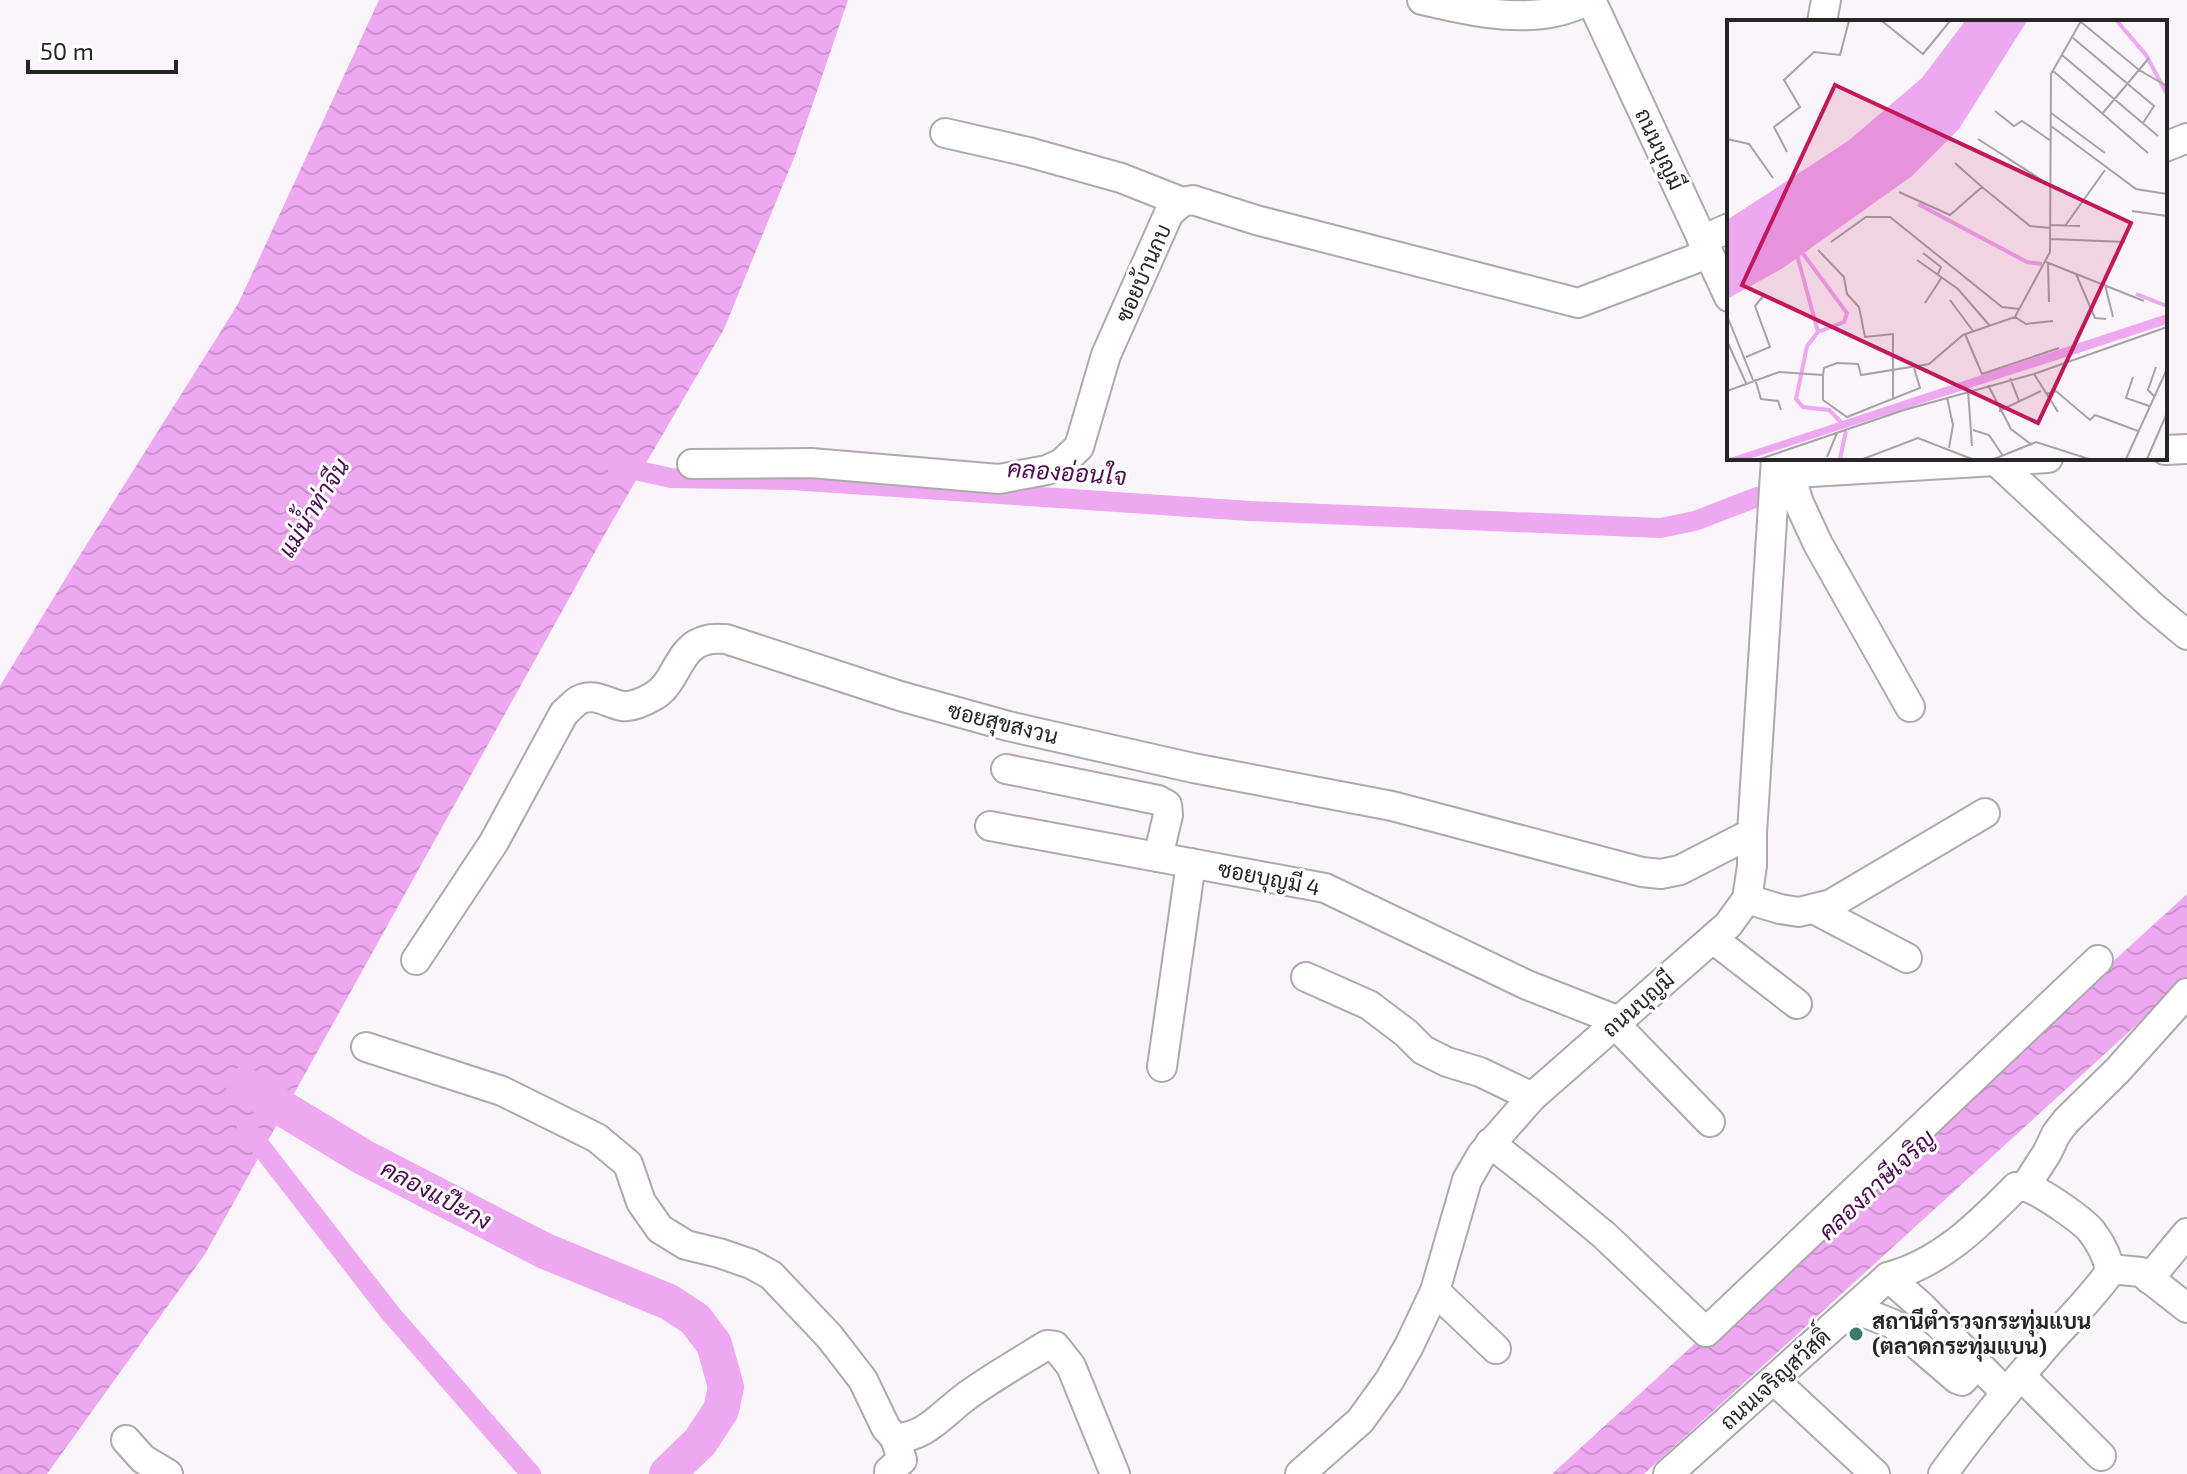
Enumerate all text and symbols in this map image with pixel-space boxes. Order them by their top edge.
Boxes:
inset map [1727,20,2167,460]
scale bar [28,24,176,74]
text: 50 m [40,36,94,65]
street label: ถนนบุญมี [1627,104,1691,195]
street label: ซอยบ้านกบ [1109,219,1175,326]
water label: แม่น้ำท่าจีน [267,450,355,562]
water label: คลองอ่อนใจ [1006,453,1128,490]
street label: ซอยสุขสงวน [944,696,1061,752]
street label: ซอยบุญมี 4 [1215,854,1322,904]
street label: ถนนบุญมี [1596,965,1681,1045]
water label: คลองภาษีเจริญ [1812,1123,1941,1246]
water label: คลองแป๊ะกง [377,1153,497,1235]
place label: สถานีตำรวจกระทุ่มแบน (ตลาดกระทุ่มแบน) [1872,1307,2091,1362]
street label: ถนนเจริญสวัสดิ์ [1711,1319,1836,1436]
marker: สถานีตำรวจกระทุ่มแบน (ตลาดกระทุ่มแบน) [1847,1325,1865,1343]

